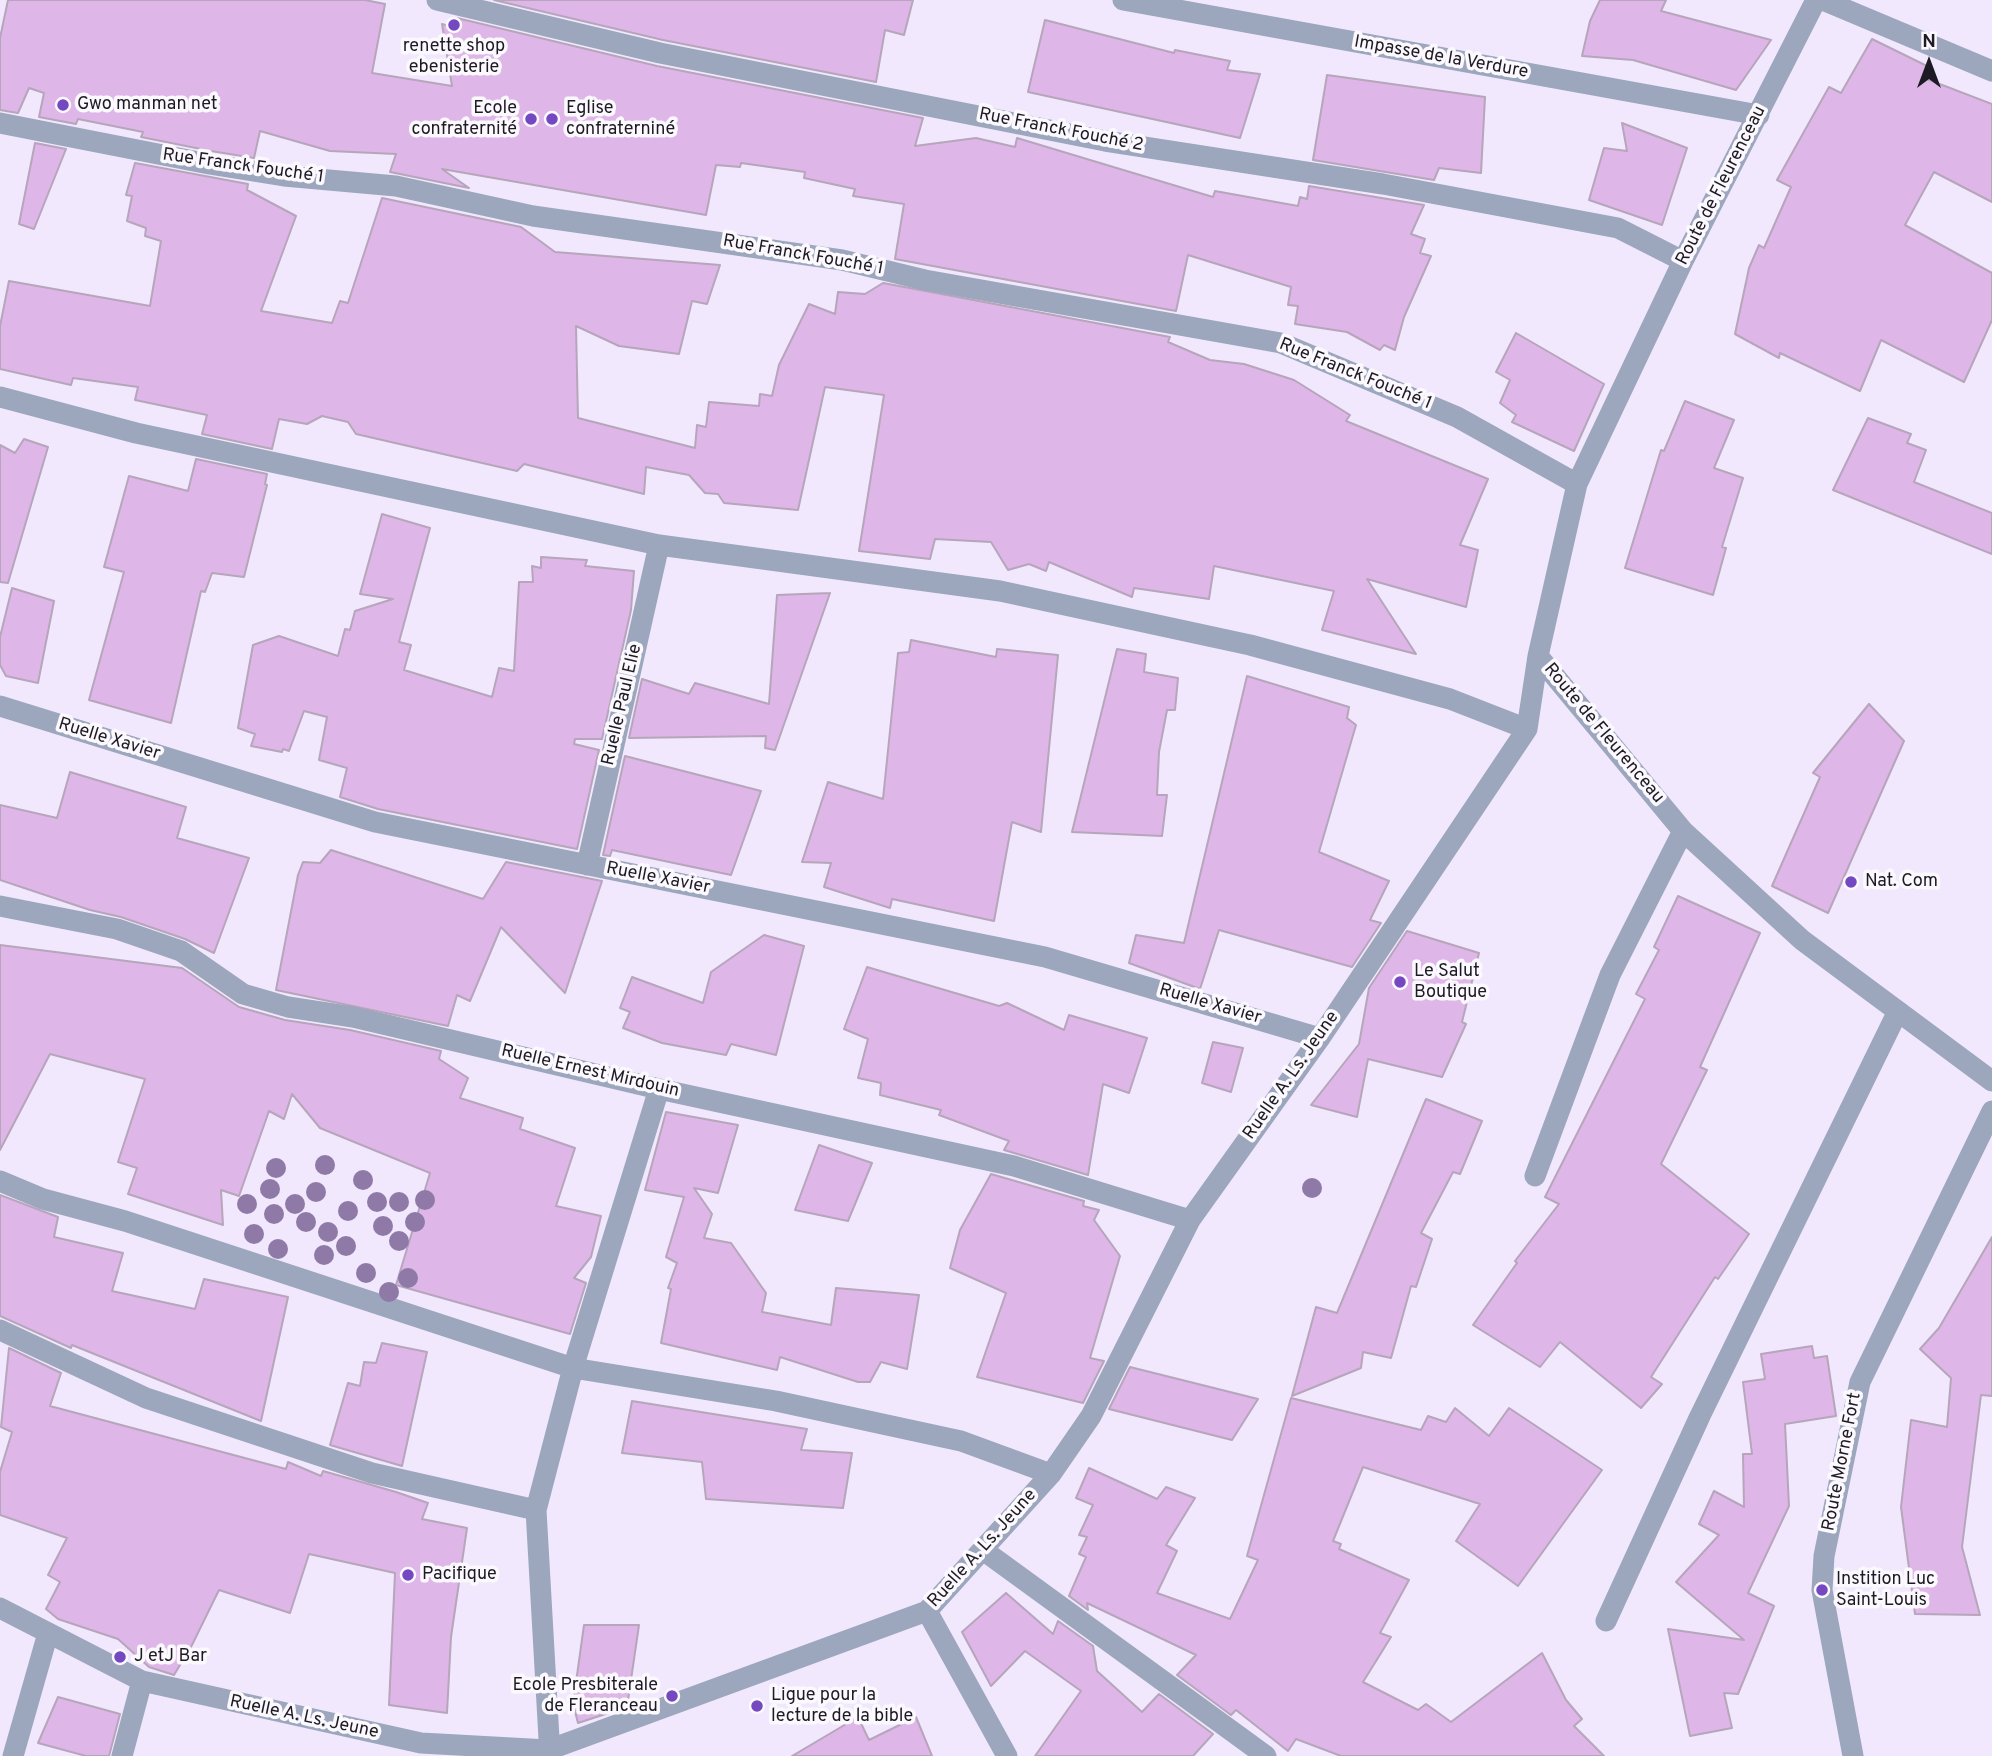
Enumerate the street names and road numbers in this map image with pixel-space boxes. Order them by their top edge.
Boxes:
street label: Impasse de la Verdure [1352,32,1530,84]
street label: Route de Fleurenceau [1672,103,1772,269]
street label: Rue Franck Fouché 2 [977,104,1145,158]
street label: Rue Franck Fouché 1 [161,145,325,189]
street label: Rue Franck Fouché 1 [721,231,885,281]
street label: Rue Franck Fouché 1 [1276,335,1434,415]
street label: Ruelle Paul Elie [599,642,647,768]
street label: Route de Fleurenceau [1538,660,1668,808]
street label: Ruelle Xavier [55,714,163,766]
street label: Ruelle Xavier [604,858,712,900]
street label: Ruelle Xavier [1156,980,1264,1030]
street label: Ruelle A. Ls. Jeune [1240,1008,1344,1144]
street label: Ruelle Ernest Mirdouin [499,1041,681,1103]
street label: Route Morne Fort [1819,1391,1867,1533]
street label: Ruelle A. Ls. Jeune [924,1485,1042,1613]
street label: Ruelle A. Ls. Jeune [227,1692,381,1744]

